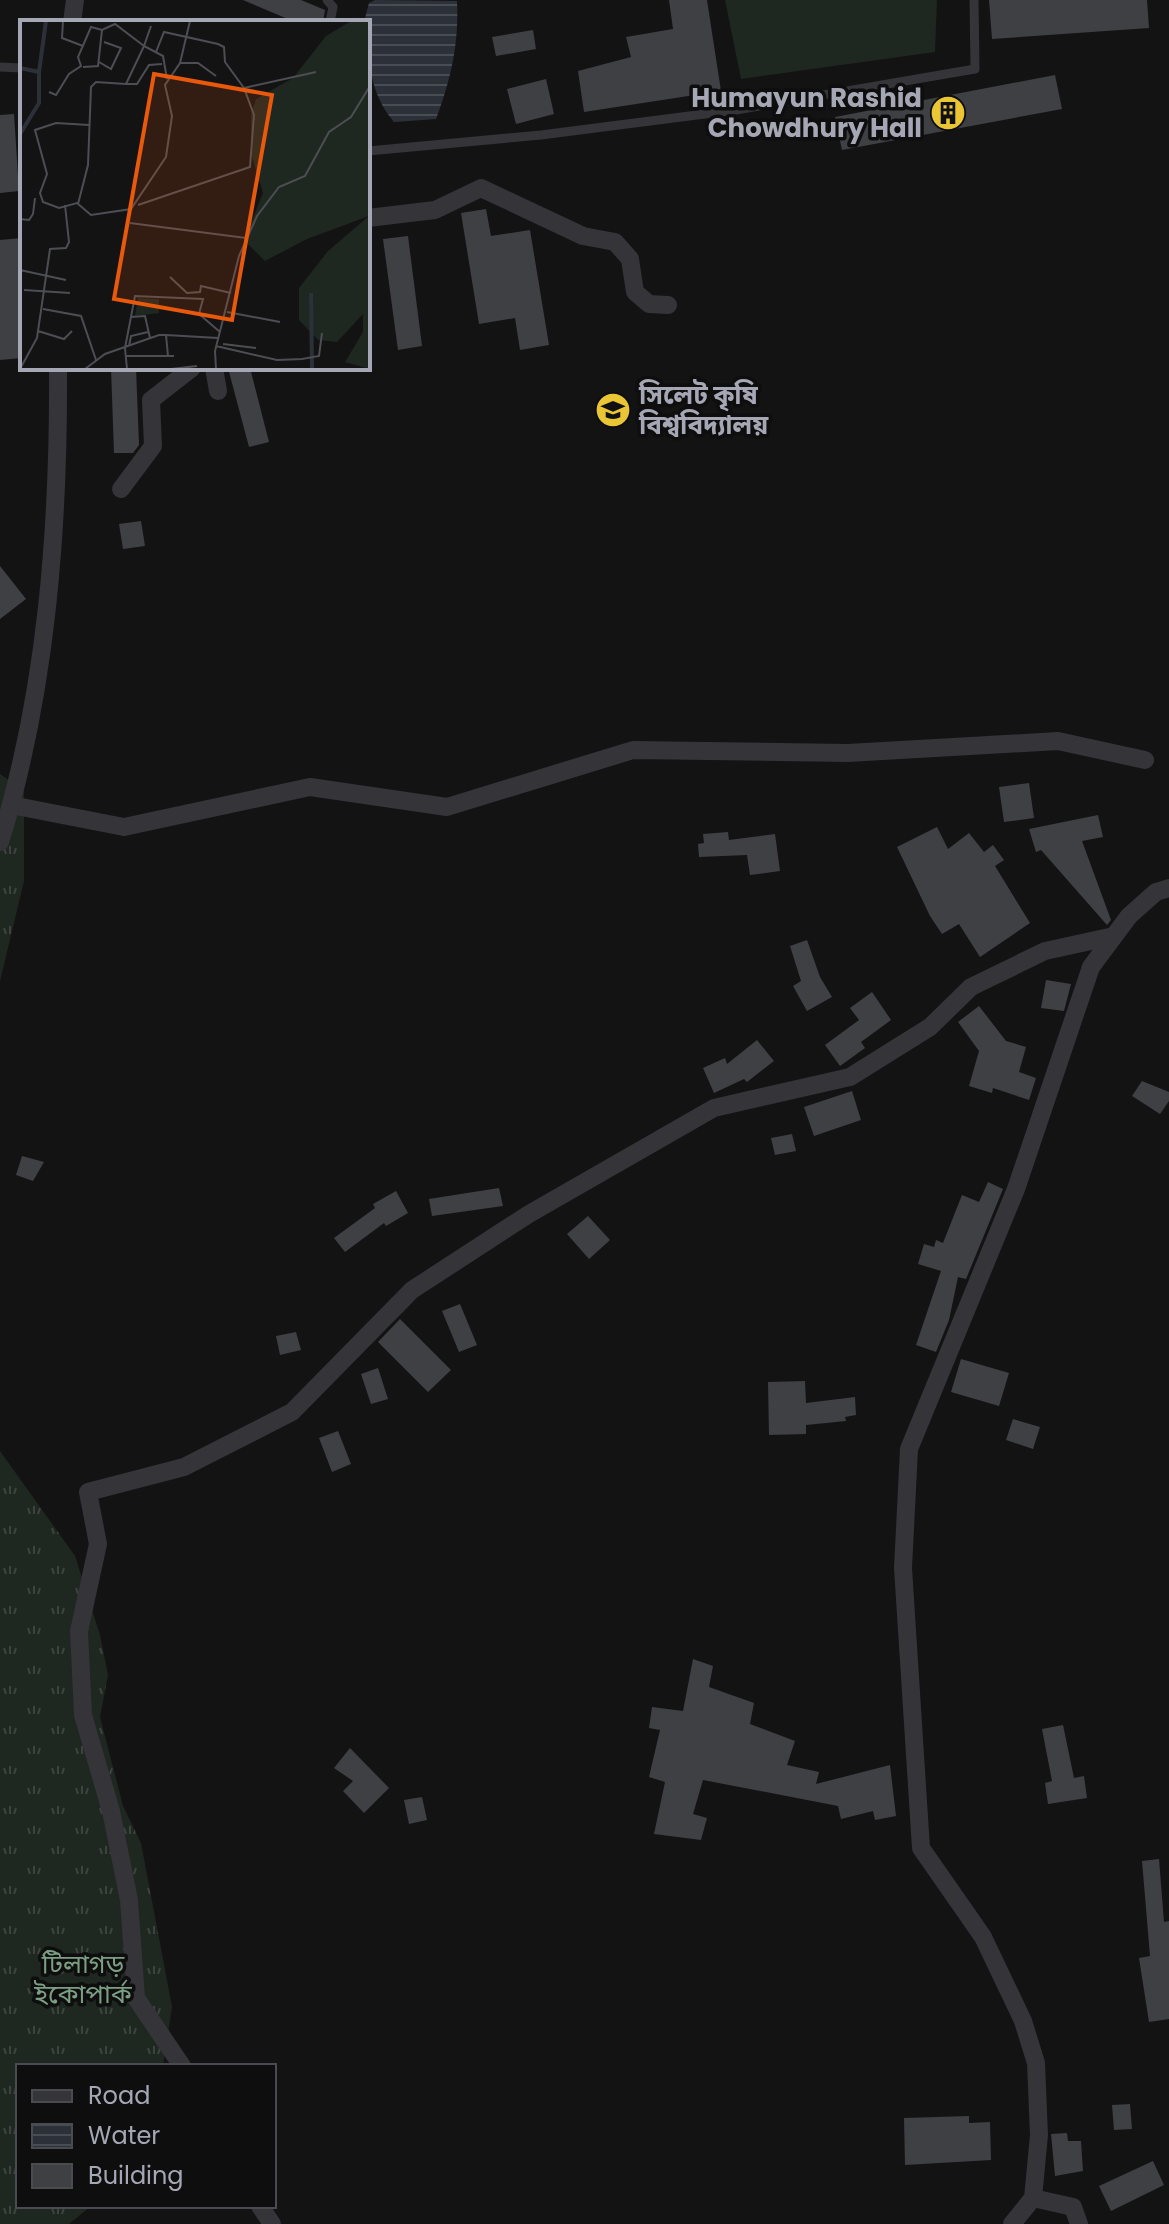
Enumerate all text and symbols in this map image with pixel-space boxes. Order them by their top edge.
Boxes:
inset map [20,20,370,370]
place label: Humayun Rashid Chowdhury Hall [691,80,922,146]
building icon: Humayun Rashid Chowdhury Hall [929,94,967,132]
place label: সিলেট কৃষি বিশ্ববিদ্যালয় [638,377,769,443]
school or university icon: সিলেট কৃষি বিশ্ববিদ্যালয় [594,391,632,429]
park label: টিলাগড় ইকোপার্ক [33,1946,133,2012]
legend [16,2064,276,2208]
text: Road [88,2079,150,2112]
text: Water [88,2119,160,2152]
text: Building [88,2159,184,2192]

